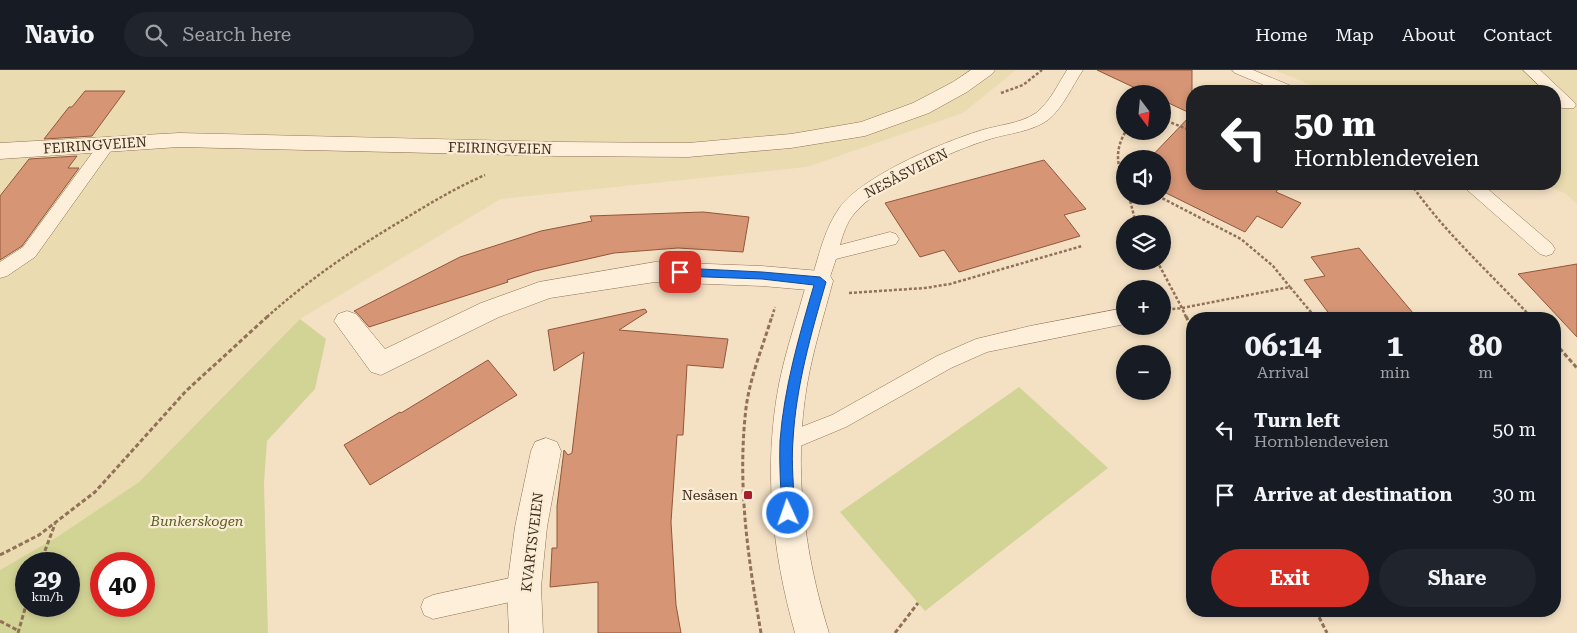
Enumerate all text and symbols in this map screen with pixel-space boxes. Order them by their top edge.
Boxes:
search box [124,12,474,57]
text: Navio [25,21,94,49]
icon: search [142,21,170,49]
text: Search here [182,23,291,46]
text: Home [1255,24,1307,45]
text: Map [1335,24,1374,45]
text: About [1402,24,1455,45]
text: Contact [1483,24,1552,45]
north arrow [1116,85,1171,140]
map controls [1116,85,1171,400]
text: 50 m [1294,104,1376,145]
icon: left [1211,105,1276,170]
street label: FEIRINGVEIEN [43,133,147,157]
street label: FEIRINGVEIEN [448,139,552,157]
street label: NESÅSVEIEN [862,145,950,201]
text: Hornblendeveien [1294,146,1479,171]
button: sound [1116,150,1171,205]
button: layers [1116,215,1171,270]
pin [659,251,701,293]
icon: arrive [666,258,694,286]
button: + [1116,280,1171,335]
text: 06:14 [1245,328,1321,363]
text: 1 [1387,328,1403,363]
text: 80 [1469,328,1502,363]
button: − [1116,345,1171,400]
text: Arrival [1257,363,1309,382]
text: min [1380,363,1410,382]
text: m [1478,363,1493,382]
text: Turn left [1254,409,1340,432]
icon: left [1211,416,1239,444]
text: 50 m [1493,418,1536,441]
text: Hornblendeveien [1254,432,1389,451]
icon: arrive [1211,481,1239,509]
text: Arrive at destination [1254,483,1452,506]
text: 30 m [1493,483,1536,506]
position arrow [761,486,813,538]
place label: Nesåsen [682,487,738,503]
marker: Nesåsen [742,489,754,501]
street label: KVARTSVEIEN [518,491,546,593]
park label: Bunkerskogen [150,513,244,529]
button: Exit [1211,549,1369,607]
button: Share [1379,549,1536,607]
speed limit sign: 40 [90,552,155,617]
text: 29 [33,564,62,593]
text: km/h [31,590,64,604]

